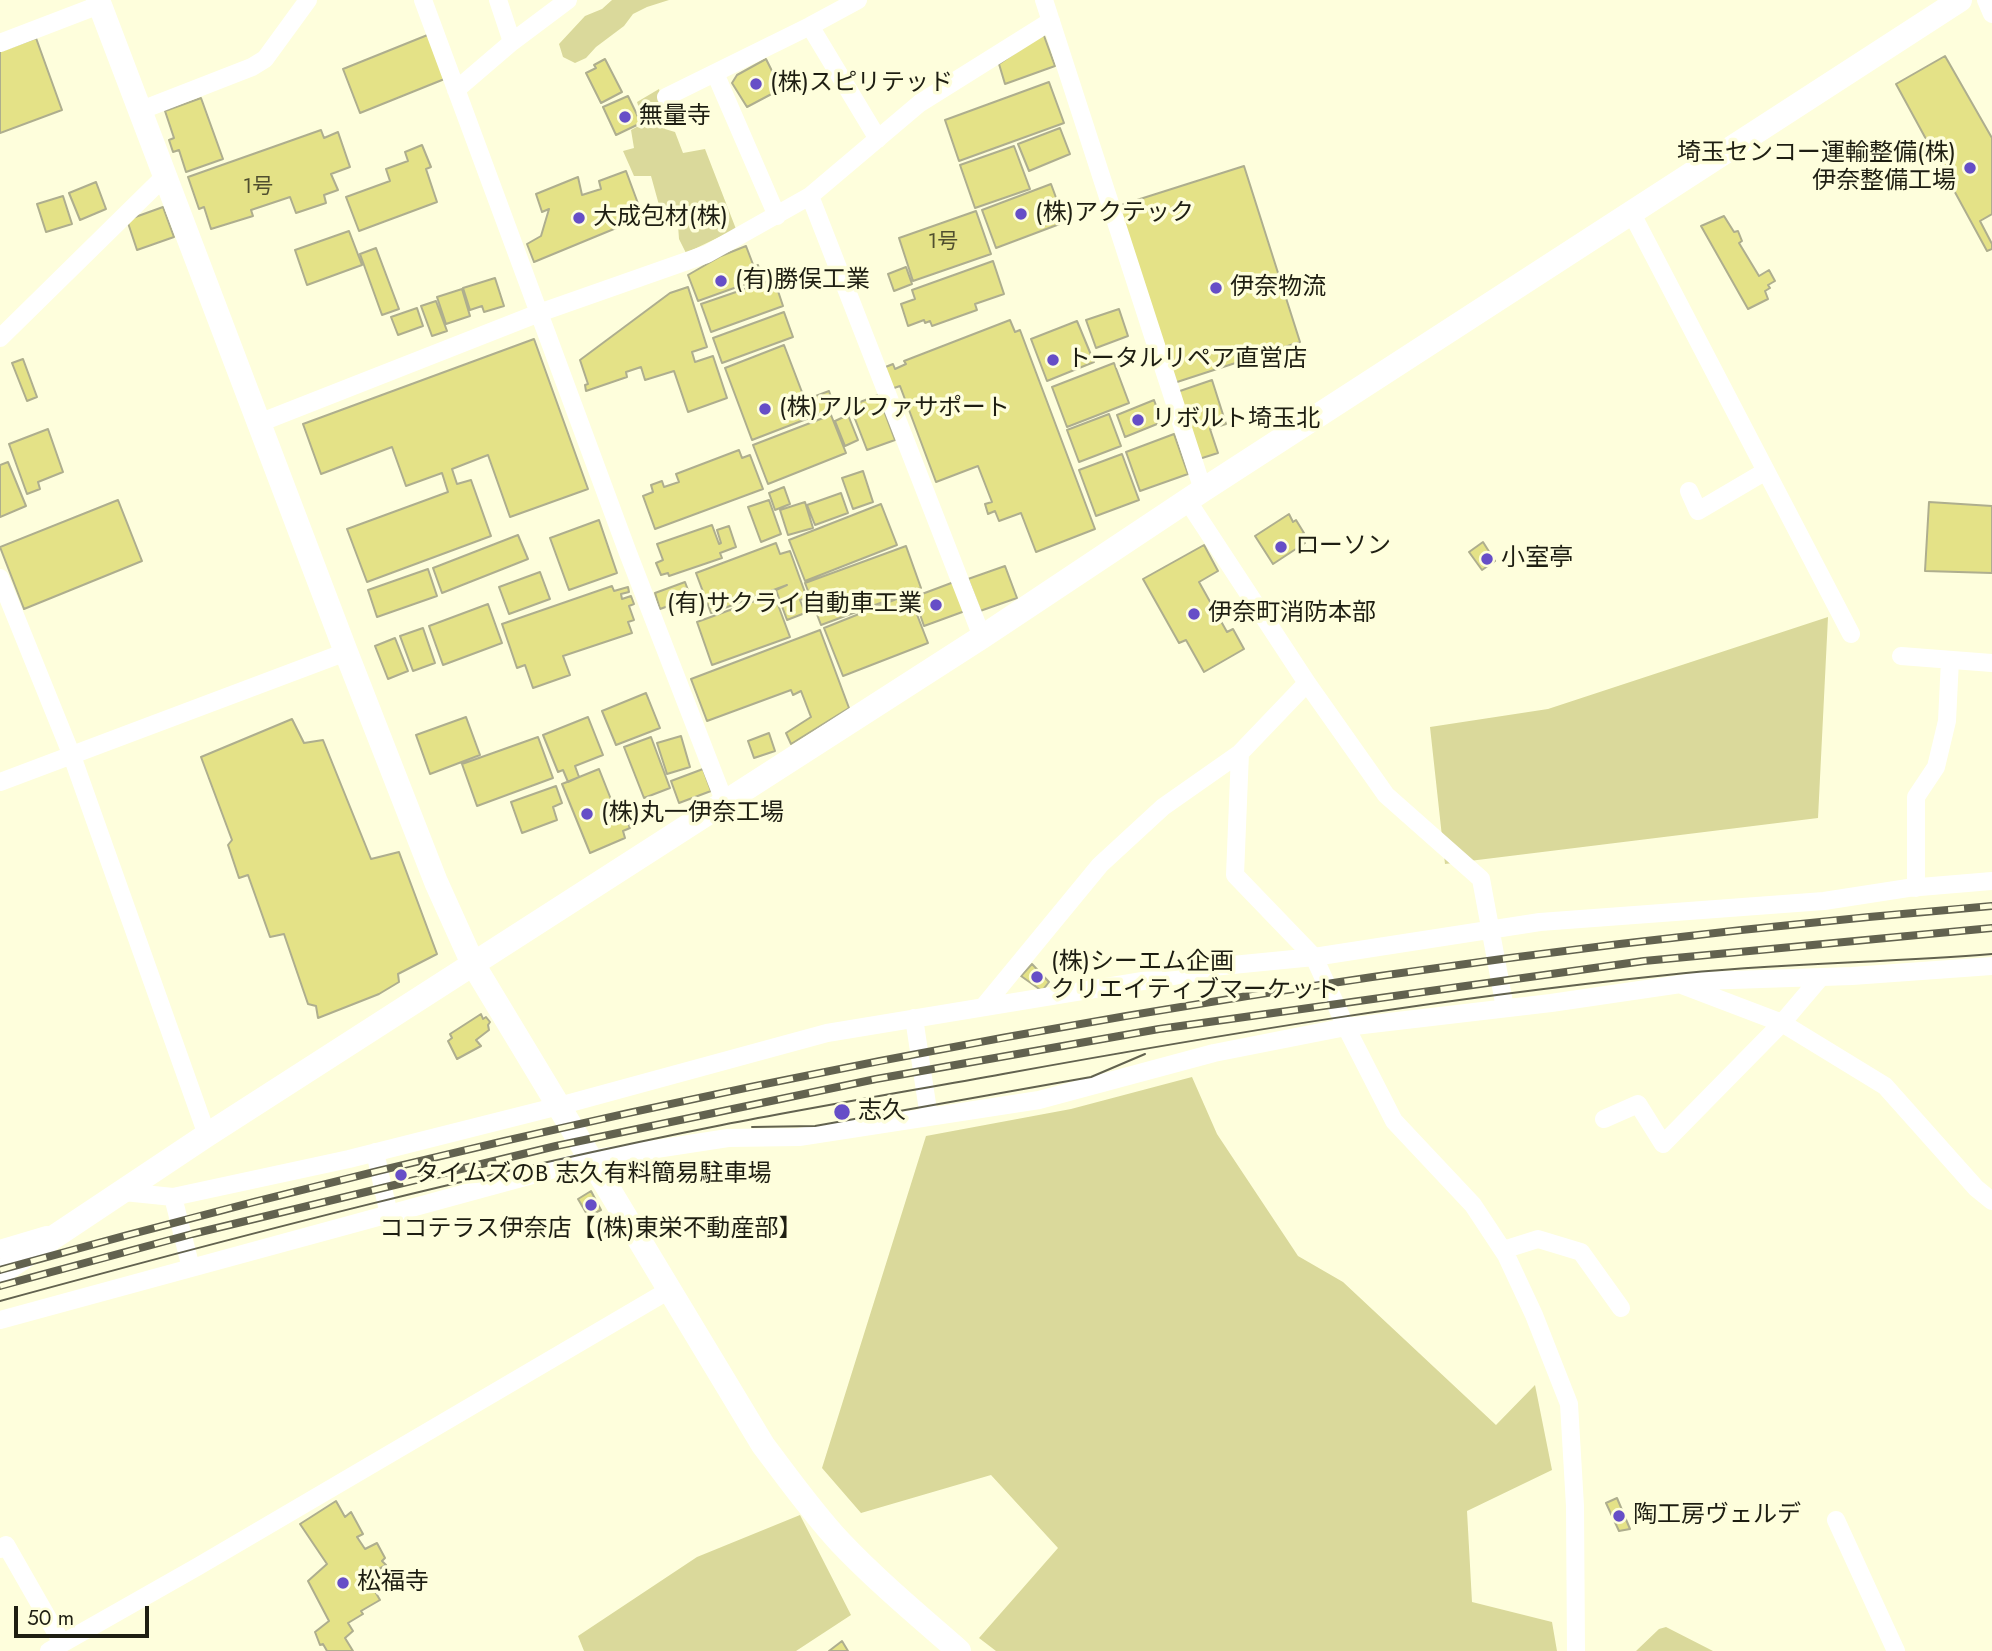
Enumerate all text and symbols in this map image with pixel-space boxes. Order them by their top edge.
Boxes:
place label: (株)スピリテッド [770,70,953,98]
marker: (株)スピリテッド [748,76,764,92]
place label: 無量寺 [639,103,711,131]
marker: 無量寺 [617,109,633,125]
place label: 埼玉センコー運輸整備(株) 伊奈整備工場 [1677,140,1956,196]
marker: 埼玉センコー運輸整備(株) 伊奈整備工場 [1962,160,1978,176]
house number: 1号 [243,175,273,201]
place label: (株)アクテック [1035,200,1194,228]
place label: 大成包材(株) [593,204,728,232]
marker: (株)アクテック [1013,206,1029,222]
marker: 大成包材(株) [571,210,587,226]
house number: 1号 [928,230,958,256]
place label: (有)勝俣工業 [735,267,870,295]
marker: (有)勝俣工業 [713,273,729,289]
place label: 伊奈物流 [1230,274,1326,302]
marker: 伊奈物流 [1208,280,1224,296]
place label: トータルリペア直営店 [1067,346,1307,374]
marker: トータルリペア直営店 [1045,352,1061,368]
place label: (株)アルファサポート [779,395,1010,423]
marker: (株)アルファサポート [757,401,773,417]
place label: リボルト埼玉北 [1152,406,1320,434]
marker: リボルト埼玉北 [1130,412,1146,428]
place label: ローソン [1295,533,1391,561]
marker: ローソン [1273,539,1289,555]
place label: 小室亭 [1501,545,1573,573]
marker: 小室亭 [1479,551,1495,567]
place label: (有)サクライ自動車工業 [667,591,922,619]
marker: (有)サクライ自動車工業 [928,597,944,613]
place label: 伊奈町消防本部 [1208,600,1376,628]
marker: 伊奈町消防本部 [1186,606,1202,622]
place label: (株)丸一伊奈工場 [601,800,784,828]
marker: (株)丸一伊奈工場 [579,806,595,822]
place label: (株)シーエム企画 クリエイティブマーケット [1051,949,1339,1005]
marker: (株)シーエム企画 クリエイティブマーケット [1029,969,1045,985]
place label: 志久 [858,1098,906,1126]
marker: 志久 [832,1102,852,1122]
place label: タイムズのB 志久有料簡易駐車場 [415,1161,772,1189]
marker: タイムズのB 志久有料簡易駐車場 [393,1167,409,1183]
marker: ココテラス伊奈店【(株)東栄不動産部】 [583,1197,599,1213]
place label: ココテラス伊奈店【(株)東栄不動産部】 [380,1216,802,1244]
place label: 陶工房ヴェルデ [1633,1502,1801,1530]
marker: 陶工房ヴェルデ [1611,1508,1627,1524]
place label: 松福寺 [357,1569,429,1597]
marker: 松福寺 [335,1575,351,1591]
scale bar [18,1592,152,1636]
text: 50 m [27,1603,74,1633]

